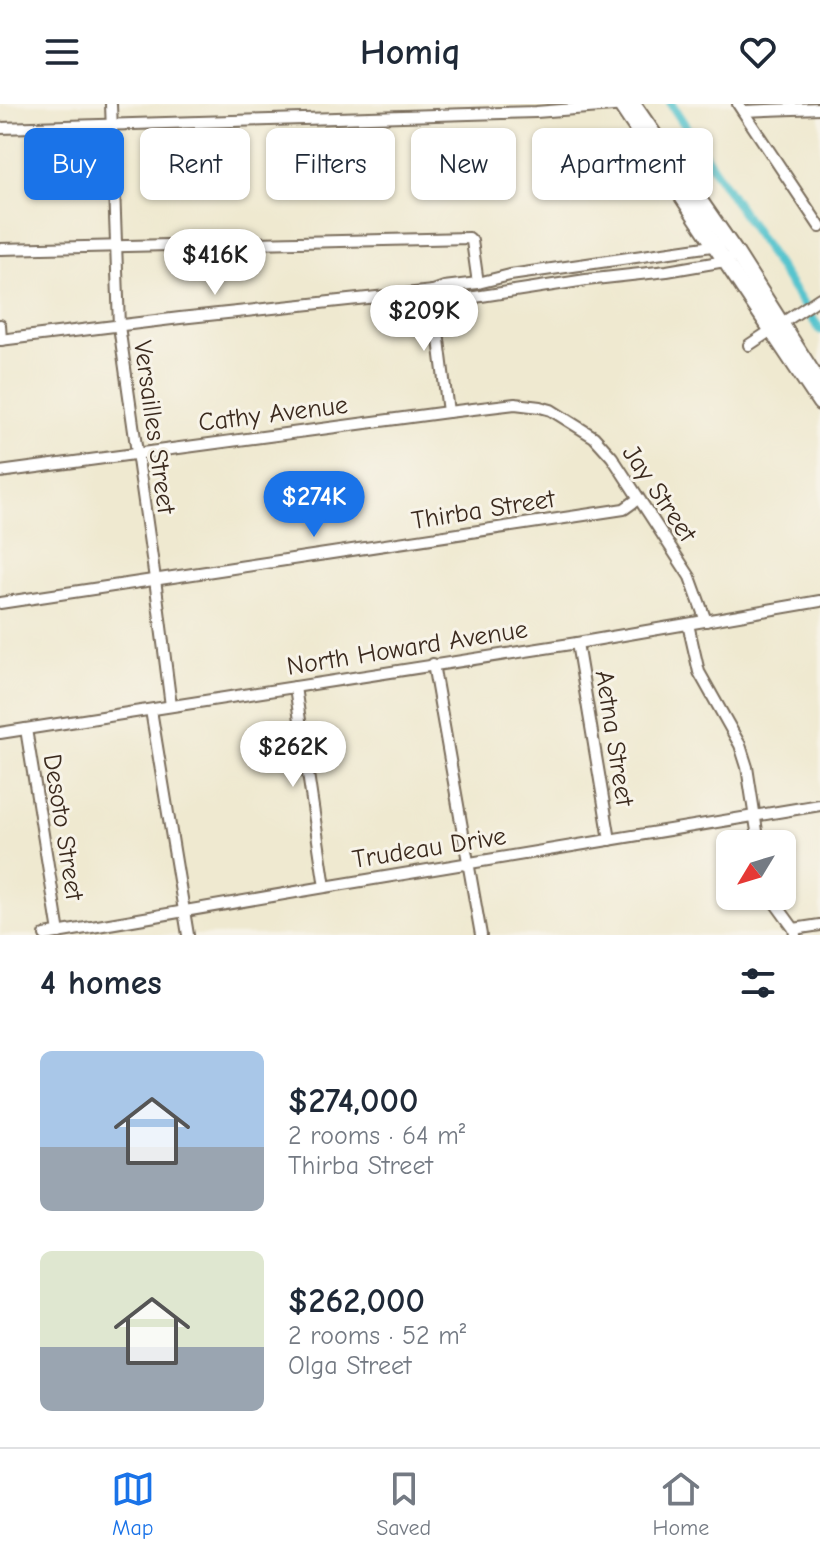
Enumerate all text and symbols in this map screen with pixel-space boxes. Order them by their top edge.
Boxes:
icon: menu [40,30,84,74]
icon: heart [736,30,780,74]
text: Homiq [360,32,460,73]
chip: Buy [24,128,124,200]
chip: Rent [140,128,250,200]
chip: Filters [266,128,395,200]
chip: New [411,128,516,200]
chip: Apartment [532,128,713,200]
pin: $416K [159,229,271,297]
text: $416K [182,240,248,270]
pin: $209K [368,285,480,353]
text: $209K [388,296,460,326]
street label: Versailles Street [127,338,181,517]
street label: Cathy Avenue [197,390,350,438]
street label: Jay Street [616,439,703,549]
pin: $274K [258,471,370,539]
text: $274K [282,482,346,512]
street label: Thirba Street [409,484,559,536]
street label: North Howard Avenue [285,614,530,682]
street label: Aetna Street [588,668,640,810]
pin: $262K [237,721,349,789]
text: $262K [258,732,328,762]
street label: Desoto Street [37,752,90,904]
street label: Trudeau Drive [350,821,508,875]
north arrow [716,830,796,910]
map controls [716,830,796,910]
icon: filters [736,961,780,1005]
text: 4 homes [40,963,162,1003]
text: $274,000 [288,1081,418,1121]
icon: home [104,1083,200,1179]
text: 2 rooms · 64 m² [288,1121,465,1151]
text: Thirba Street [288,1151,433,1181]
text: $262,000 [288,1281,425,1321]
icon: home [104,1283,200,1379]
text: 2 rooms · 52 m² [288,1321,466,1351]
text: Olga Street [288,1351,411,1381]
tab: Map [111,1467,155,1541]
tab: Saved [376,1467,431,1541]
tab: Home [652,1467,709,1541]

